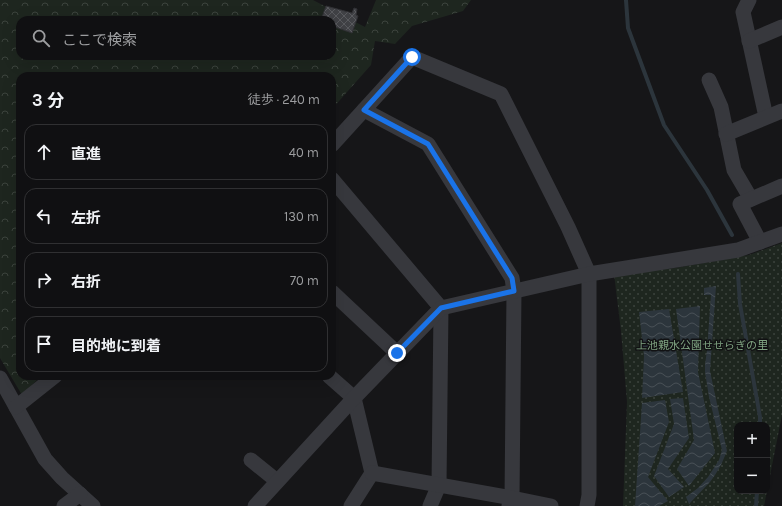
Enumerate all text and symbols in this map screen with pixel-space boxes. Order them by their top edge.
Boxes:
search box [16,16,336,60]
icon: search [30,27,52,49]
text: ここで検索 [62,31,137,49]
route start [403,48,421,66]
text: 3 分 [32,90,64,110]
text: 徒歩 · 240 m [248,92,320,107]
icon: ahead [33,141,55,163]
text: 直進 [71,145,101,163]
text: 40 m [289,145,319,160]
icon: left [33,205,55,227]
text: 左折 [71,209,101,227]
text: 130 m [284,209,319,224]
icon: right [33,269,55,291]
text: 右折 [71,273,101,291]
text: 70 m [290,273,319,288]
icon: arrive [33,333,55,355]
text: 目的地に到着 [71,337,161,355]
park label: 上池親水公園せせらぎの里 [636,339,768,352]
route end [388,344,406,362]
map controls [734,422,770,494]
button: + [734,422,770,458]
button: − [734,458,770,494]

